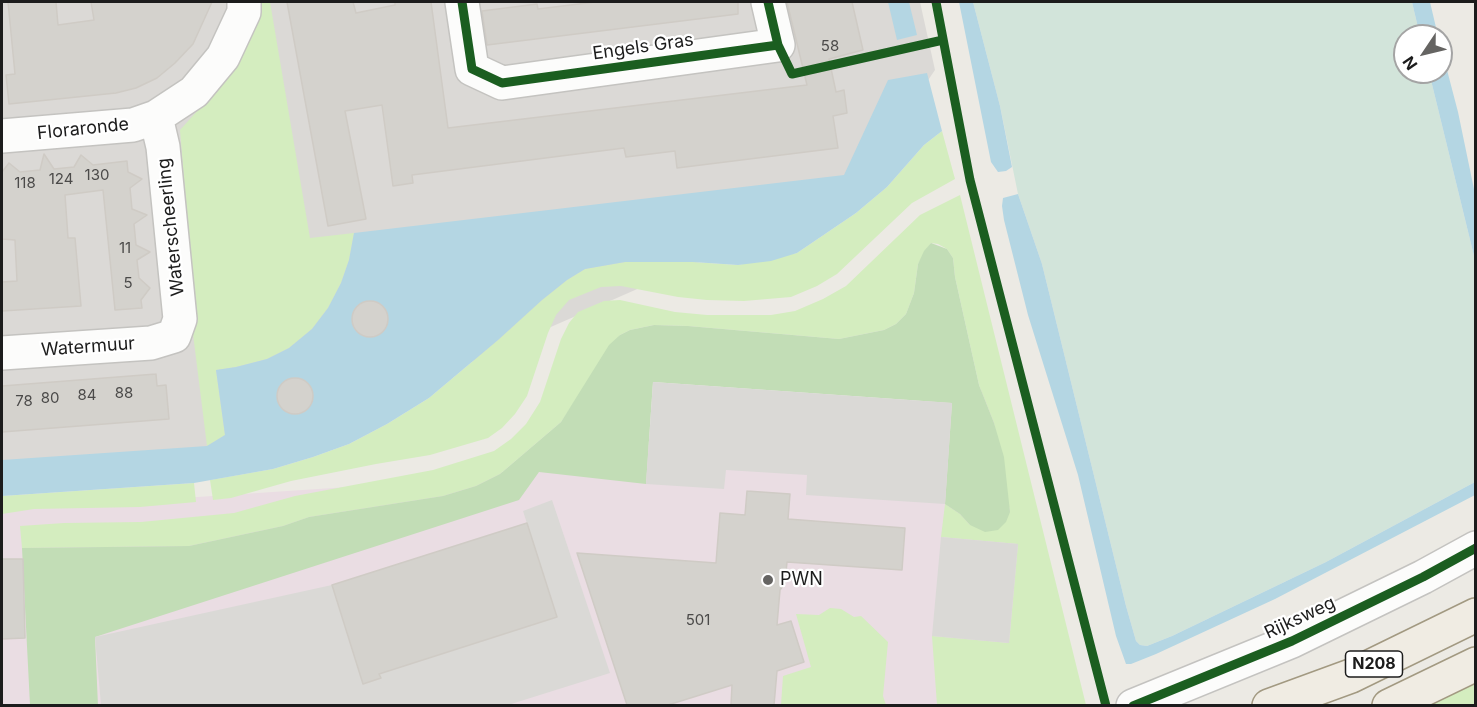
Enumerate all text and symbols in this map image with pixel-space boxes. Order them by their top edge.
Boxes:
north arrow [1393,24,1453,84]
street label: Engels Gras [591,29,695,65]
house number: 58 [821,37,839,55]
text: N [1398,52,1422,74]
street label: Floraronde [36,113,130,145]
street label: Waterscheerling [153,157,189,297]
house number: 130 [85,166,109,184]
house number: 124 [49,170,73,188]
house number: 118 [14,174,36,192]
house number: 11 [119,239,131,257]
house number: 5 [123,274,133,292]
street label: Watermuur [40,333,136,361]
house number: 88 [115,384,133,402]
house number: 84 [78,386,96,404]
house number: 80 [41,389,59,407]
house number: 78 [15,392,33,410]
place label: PWN [780,569,823,591]
marker: PWN [761,573,775,587]
street label: Rijksweg [1261,592,1339,644]
house number: 501 [686,611,710,629]
road number: N208 [1346,651,1402,677]

